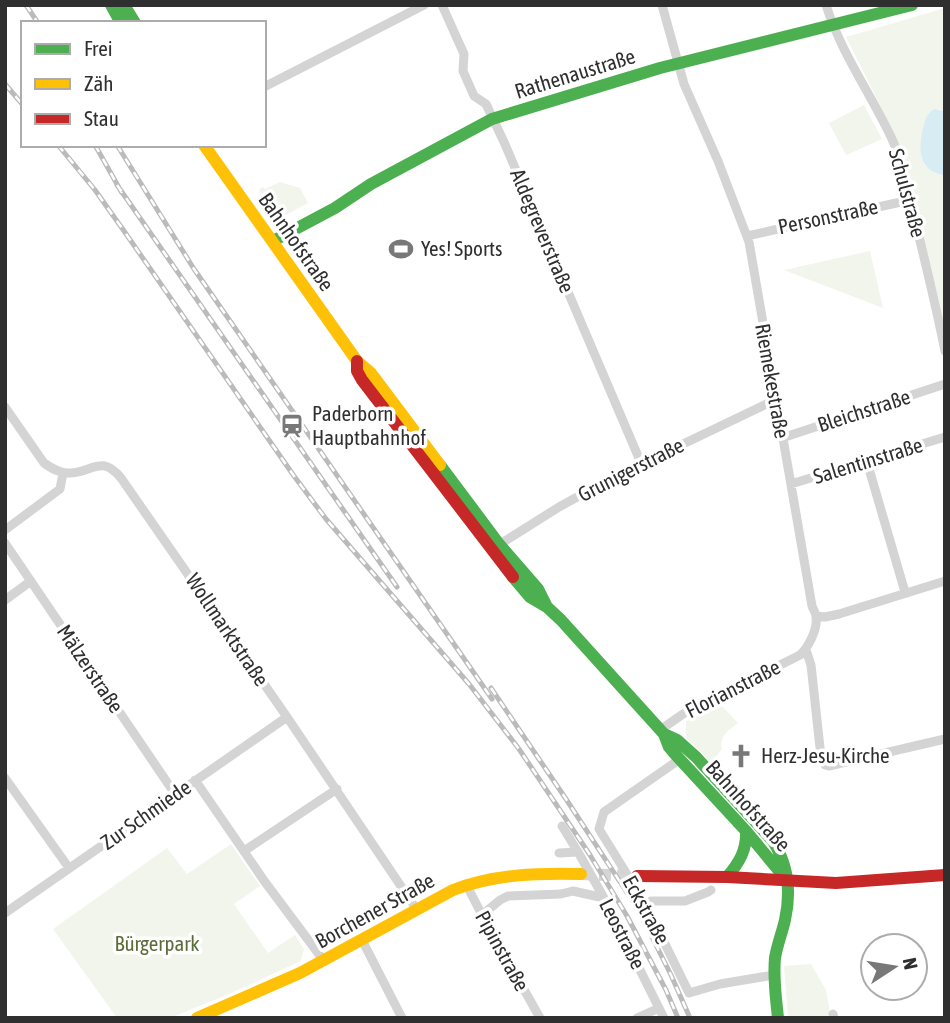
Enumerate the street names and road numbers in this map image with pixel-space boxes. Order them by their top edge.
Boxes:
street label: Rathenaustraße [512,43,638,103]
street label: Schulstraße [885,146,931,240]
street label: Aldegreverstraße [506,165,580,296]
street label: Bahnhofstraße [254,188,339,295]
street label: Personstraße [776,194,880,238]
street label: Riemekestraße [751,321,795,440]
street label: Bleichstraße [814,384,913,436]
street label: Grunigerstraße [574,432,687,506]
street label: Salentinstraße [810,432,925,488]
street label: Wollmarktstraße [181,569,274,690]
street label: Mälzerstraße [53,620,129,717]
street label: Florianstraße [681,654,784,722]
street label: Bahnhofstraße [702,755,796,856]
street label: Zur Schmiede [96,774,195,854]
street label: Borchener Straße [311,868,438,953]
street label: Eckstraße [618,871,675,948]
street label: Leostraße [595,894,651,973]
street label: Pipinstraße [471,906,535,995]

